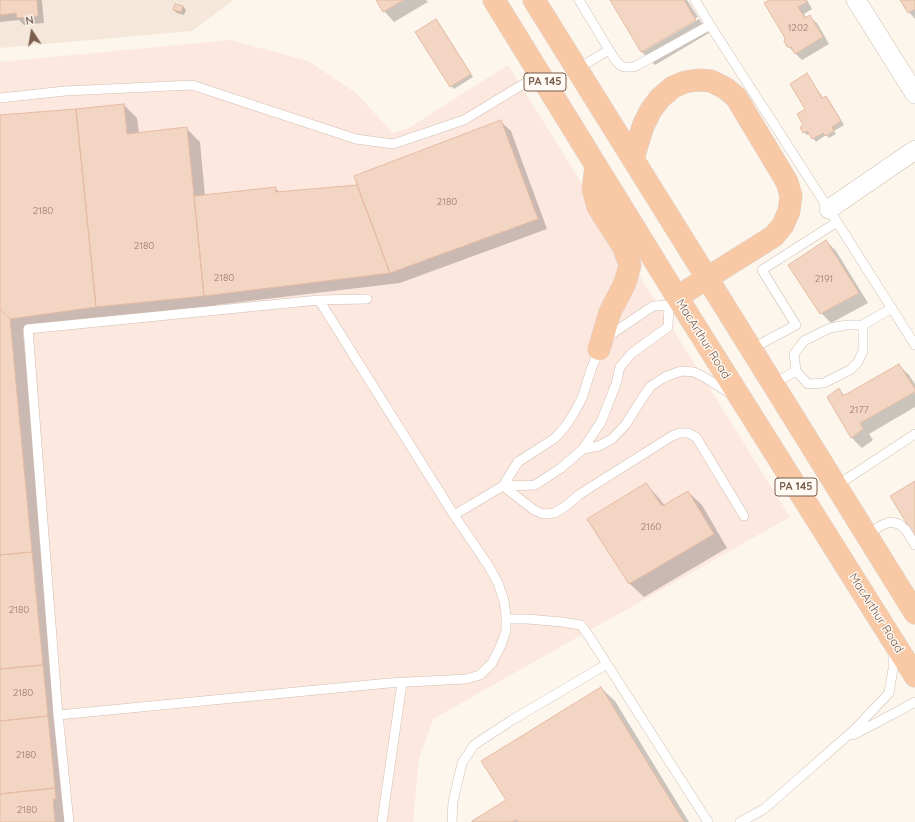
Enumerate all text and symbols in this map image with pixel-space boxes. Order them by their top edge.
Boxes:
north arrow [12,12,52,52]
text: N [24,13,35,28]
house number: 1202 [788,22,808,34]
road number: PA 145 [524,73,566,91]
house number: 2180 [437,196,457,208]
house number: 2180 [33,205,53,217]
house number: 2180 [134,240,154,252]
house number: 2180 [214,272,234,284]
house number: 2191 [815,273,833,285]
street label: MacArthur Road [673,297,733,381]
house number: 2177 [849,404,869,416]
road number: PA 145 [775,478,817,496]
house number: 2160 [641,521,661,533]
street label: MacArthur Road [846,571,906,655]
house number: 2180 [9,604,29,616]
house number: 2180 [13,687,33,699]
house number: 2180 [16,749,36,761]
house number: 2180 [17,804,37,816]

